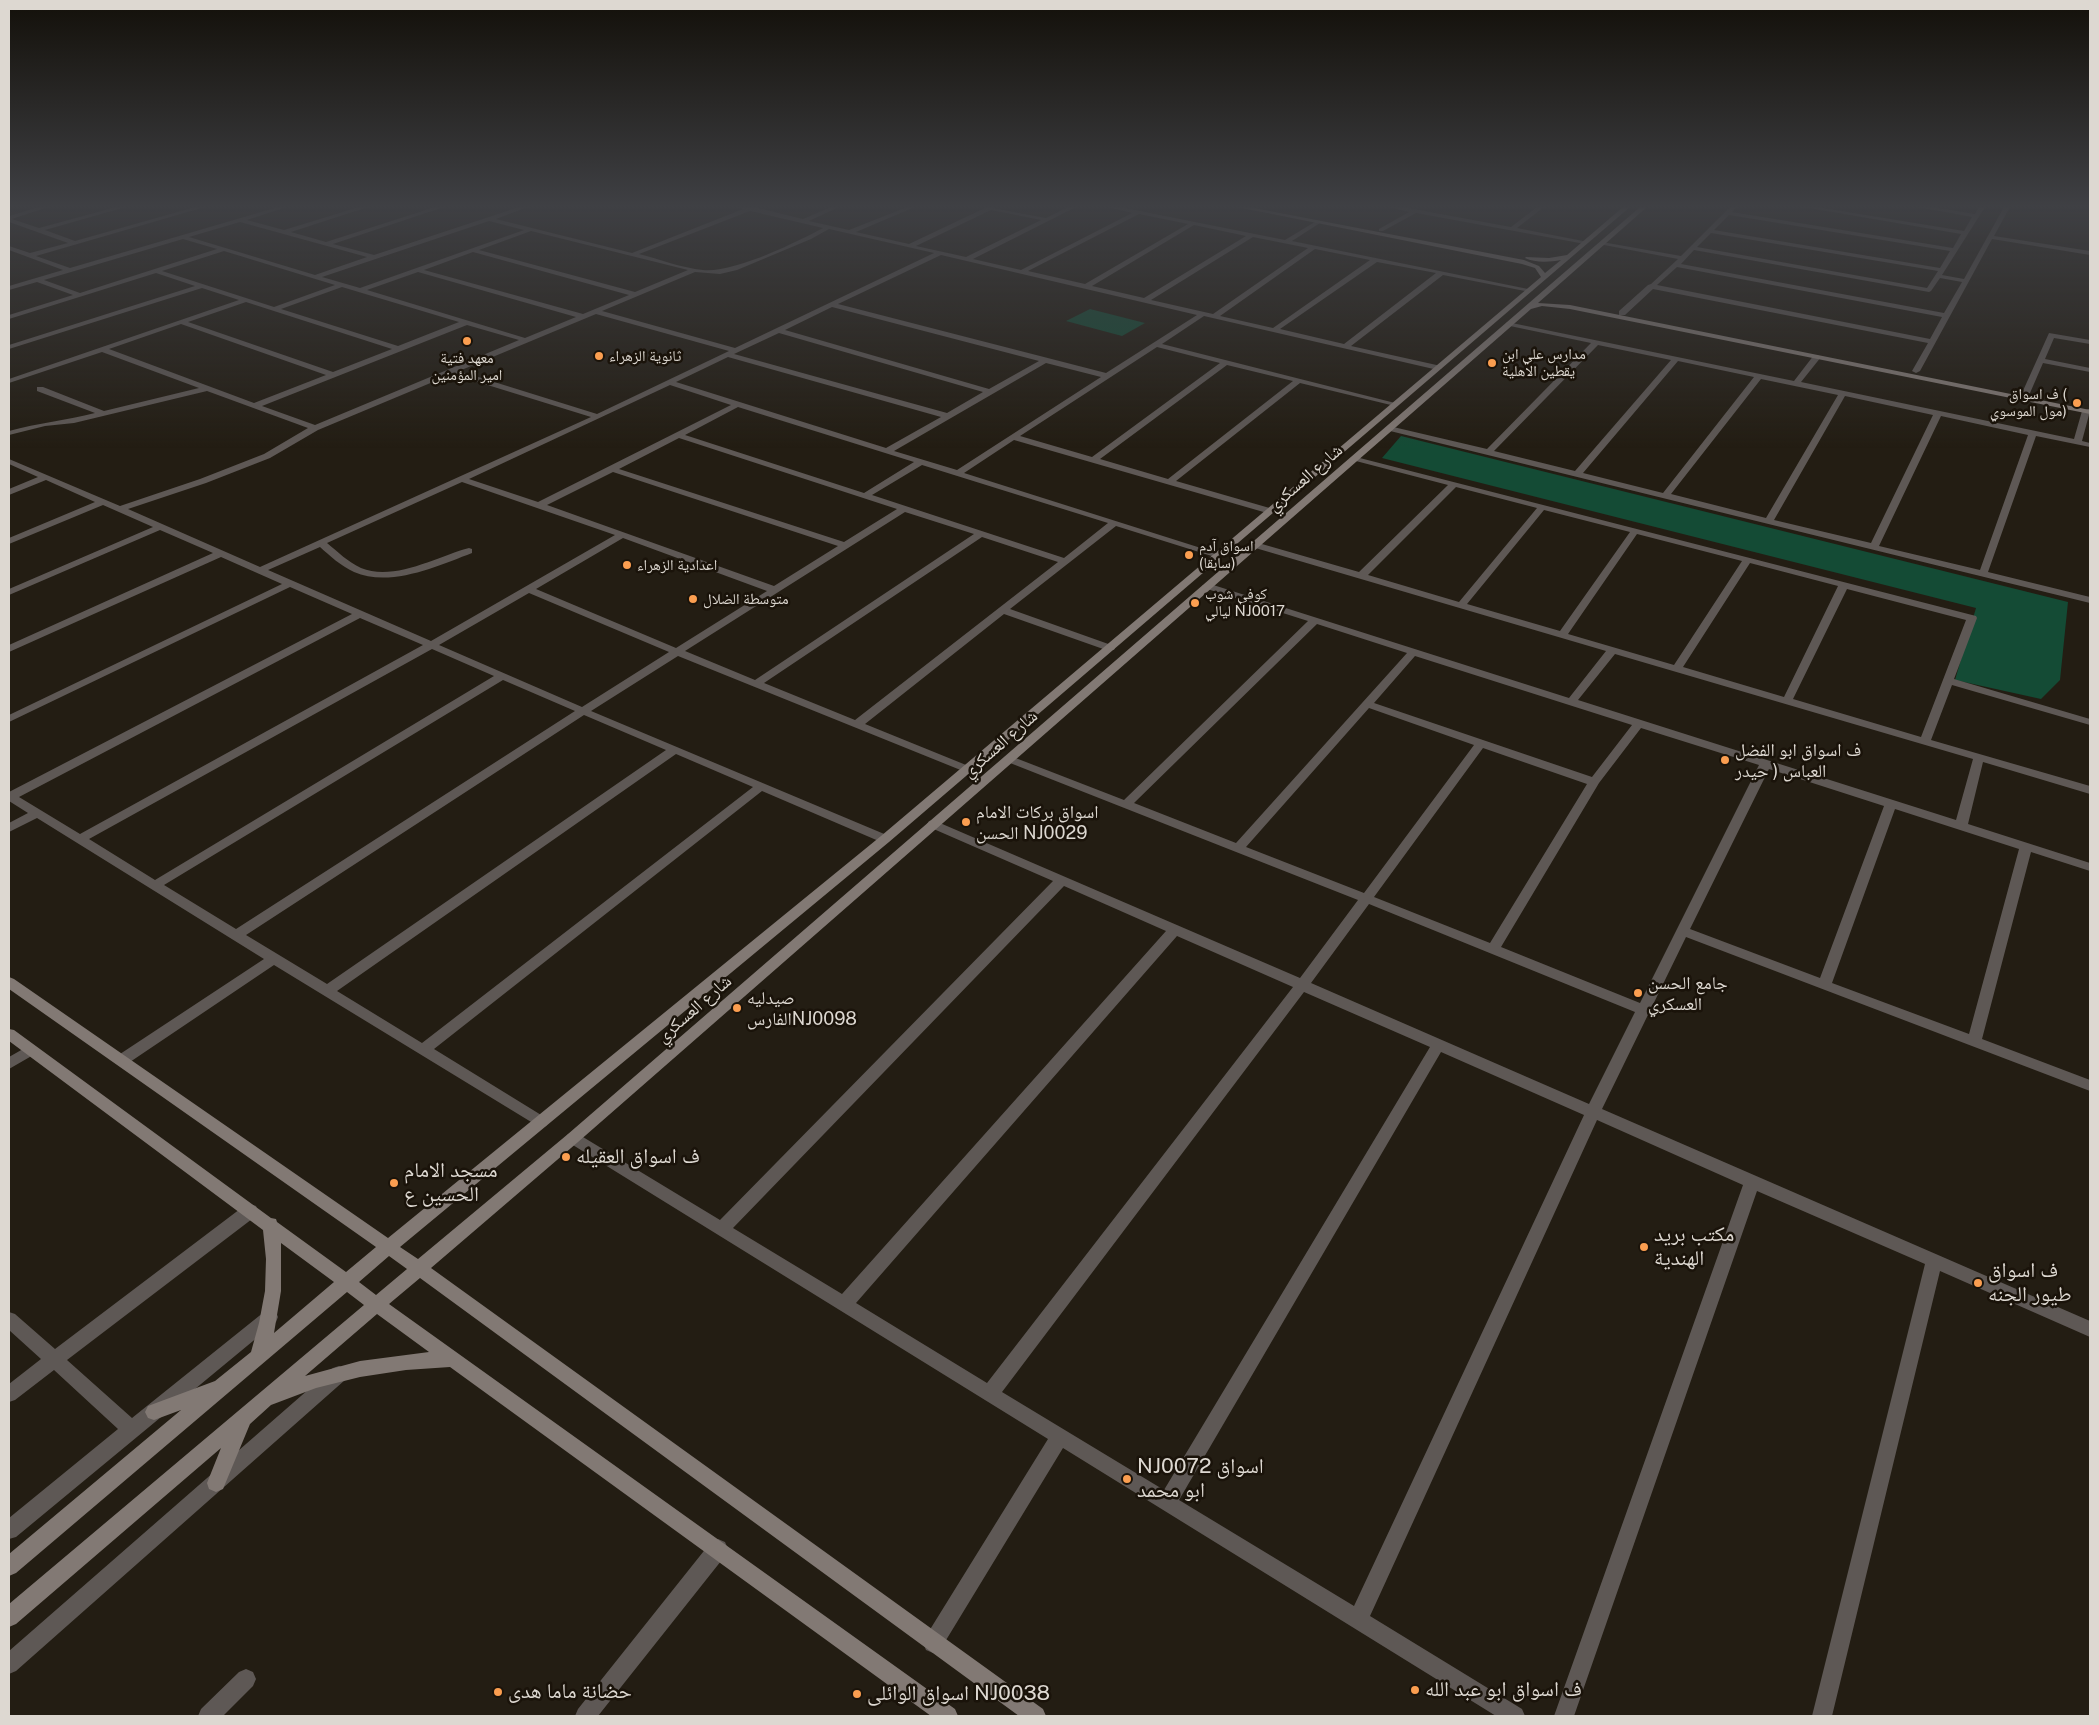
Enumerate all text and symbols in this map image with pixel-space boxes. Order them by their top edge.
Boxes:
marker: معهد فتية امير المؤمنين [461,335,473,347]
place label: مدارس علي ابن يقطين الاهلية [1502,345,1586,380]
place label: ثانوية الزهراء [609,347,681,365]
place label: معهد فتية امير المؤمنين [432,349,502,384]
marker: ثانوية الزهراء [593,350,605,362]
marker: مدارس علي ابن يقطين الاهلية [1486,357,1498,369]
place label: ف اسواق ( مول الموسوي) [1990,385,2067,420]
marker: ف اسواق ( مول الموسوي) [2071,397,2083,409]
street label: شارع العسكري [1263,439,1347,517]
place label: اسواق آدم (سابقا) [1199,537,1253,572]
marker: اسواق آدم (سابقا) [1183,549,1195,561]
place label: اعدادية الزهراء [637,556,717,574]
marker: اعدادية الزهراء [621,559,633,571]
place label: كوفي شوب ليالي NJ0017 [1205,585,1285,620]
place label: متوسطة الضلال [703,590,788,608]
marker: متوسطة الضلال [687,593,699,605]
marker: كوفي شوب ليالي NJ0017 [1189,597,1201,609]
street label: شارع العسكري [958,705,1042,783]
place label: ف اسواق ابو الفضل العباس ( حيدر [1735,739,1861,782]
marker: ف اسواق ابو الفضل العباس ( حيدر [1719,754,1731,766]
place label: اسواق بركات الامام الحسن NJ0029 [976,801,1099,844]
marker: اسواق بركات الامام الحسن NJ0029 [960,816,972,828]
street label: شارع العسكري [652,970,736,1048]
place label: جامع الحسن العسكري [1648,972,1728,1014]
place label: صيدليه الفارسNJ0098 [747,987,857,1030]
marker: جامع الحسن العسكري [1632,987,1644,999]
marker: صيدليه الفارسNJ0098 [731,1002,743,1014]
place label: ف اسواق العقيله [576,1144,700,1170]
marker: ف اسواق العقيله [560,1151,572,1163]
place label: مسجد الامام الحسين ع [404,1158,498,1208]
marker: مسجد الامام الحسين ع [388,1177,400,1189]
place label: مكتب بريد الهندية [1654,1222,1734,1272]
marker: مكتب بريد الهندية [1638,1241,1650,1253]
place label: ف اسواق طيور الجنه [1988,1258,2072,1308]
marker: ف اسواق طيور الجنه [1972,1277,1984,1289]
place label: NJ0072 اسواق ابو محمد [1137,1454,1264,1504]
marker: NJ0072 اسواق ابو محمد [1121,1473,1133,1485]
place label: ف اسواق ابو عبد الله [1425,1677,1582,1703]
place label: حضانة ماما هدى [508,1679,632,1705]
place label: اسواق الوائلی NJ0038 [867,1681,1050,1707]
marker: ف اسواق ابو عبد الله [1409,1684,1421,1696]
marker: حضانة ماما هدى [492,1686,504,1698]
marker: اسواق الوائلی NJ0038 [851,1688,863,1700]

